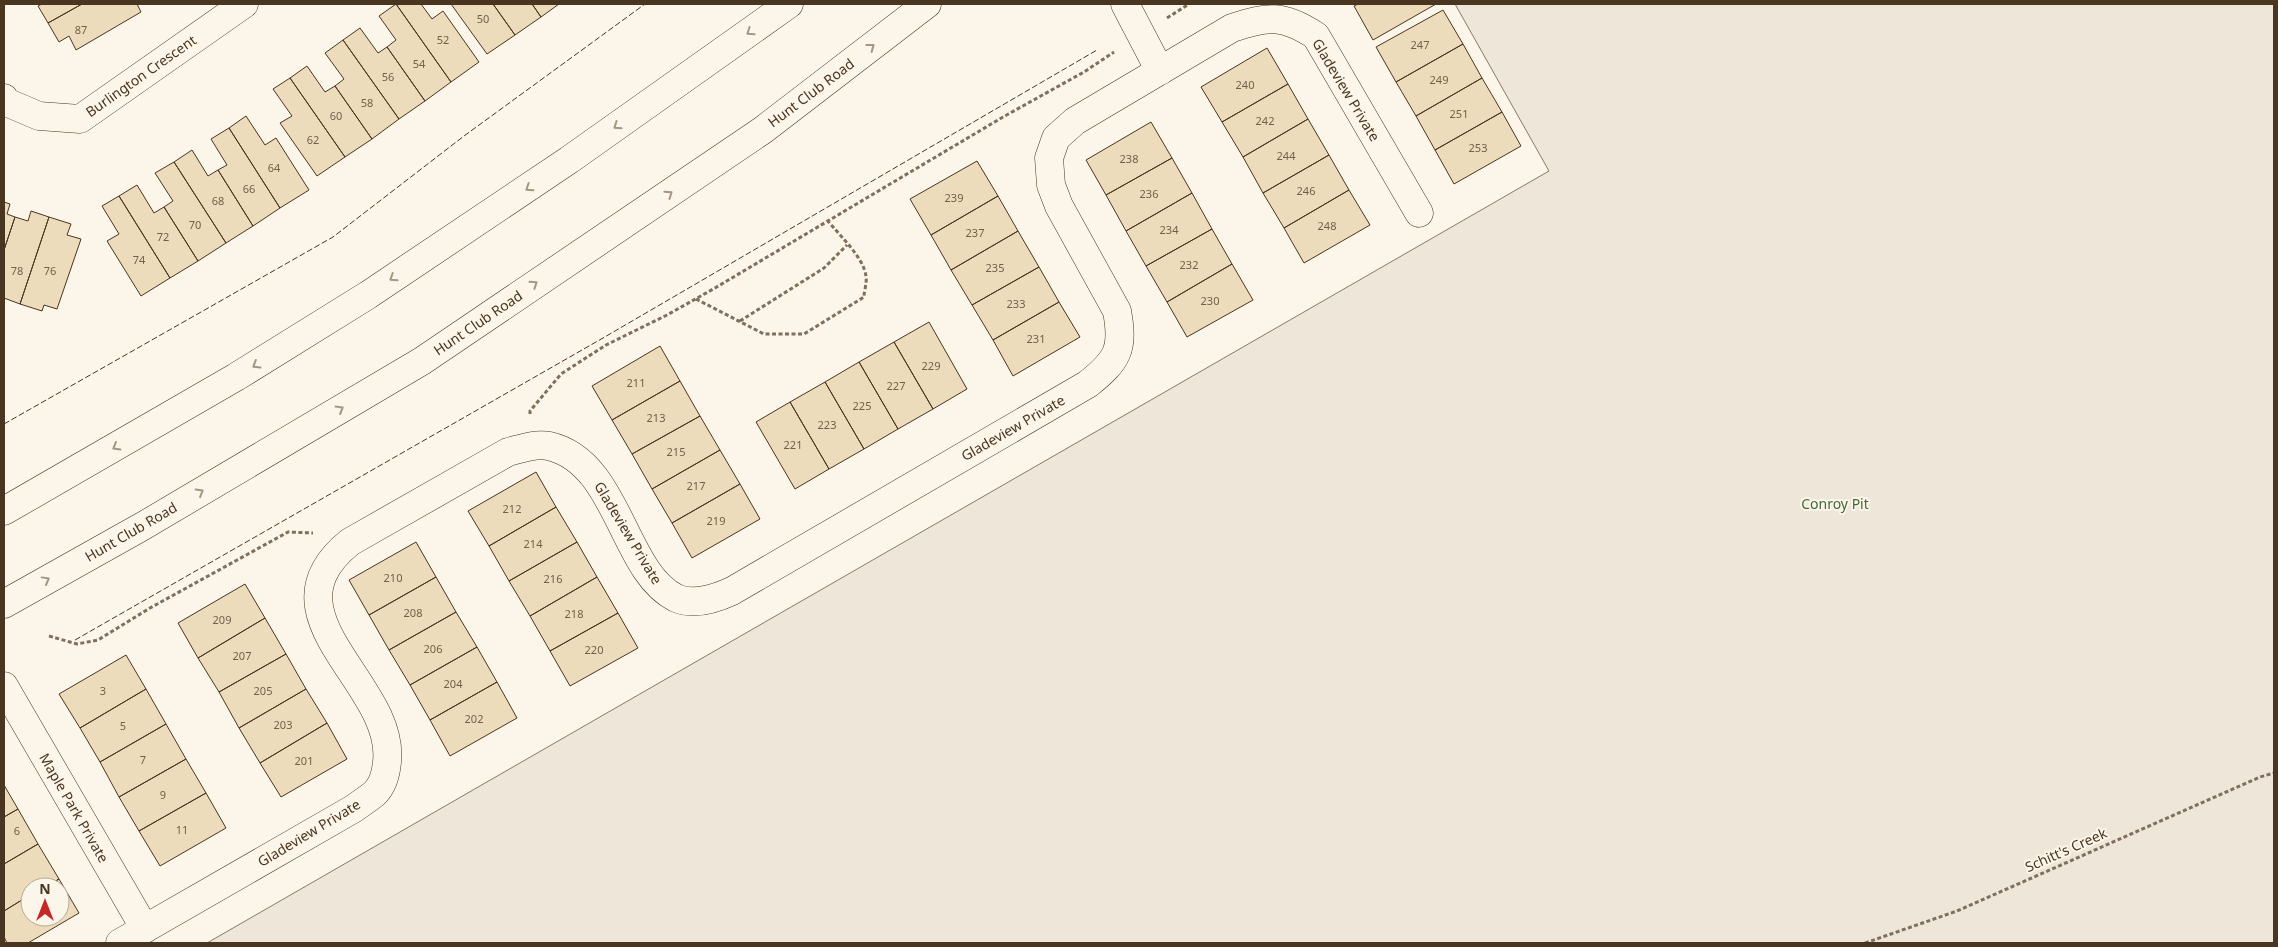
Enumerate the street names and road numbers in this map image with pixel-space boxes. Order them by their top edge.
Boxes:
street label: Burlington Crescent [82,30,200,121]
street label: Gladeview Private [1308,35,1385,145]
street label: Hunt Club Road [764,54,858,131]
street label: Hunt Club Road [430,286,526,359]
street label: Gladeview Private [957,390,1068,465]
street label: Gladeview Private [590,478,667,588]
street label: Hunt Club Road [81,497,180,566]
street label: Maple Park Private [35,750,114,866]
street label: Gladeview Private [254,794,364,871]
street label: Schitt's Creek [2022,823,2110,876]

